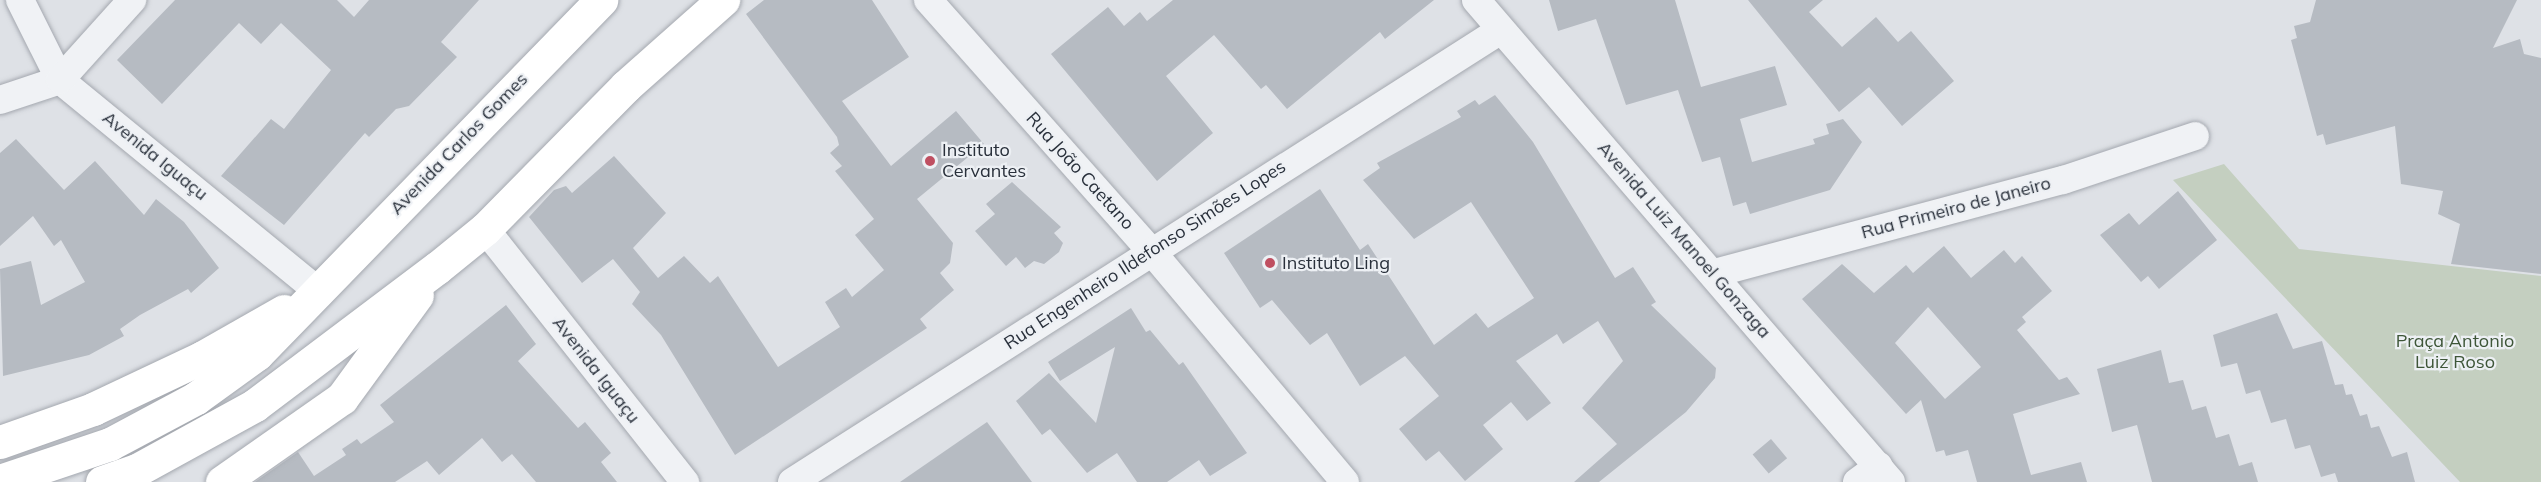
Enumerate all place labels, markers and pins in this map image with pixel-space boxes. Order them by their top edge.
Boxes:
place label: Instituto Cervantes [942,140,1026,182]
marker: Instituto Cervantes [923,154,937,168]
place label: Instituto Ling [1282,252,1390,274]
marker: Instituto Ling [1263,256,1277,270]

